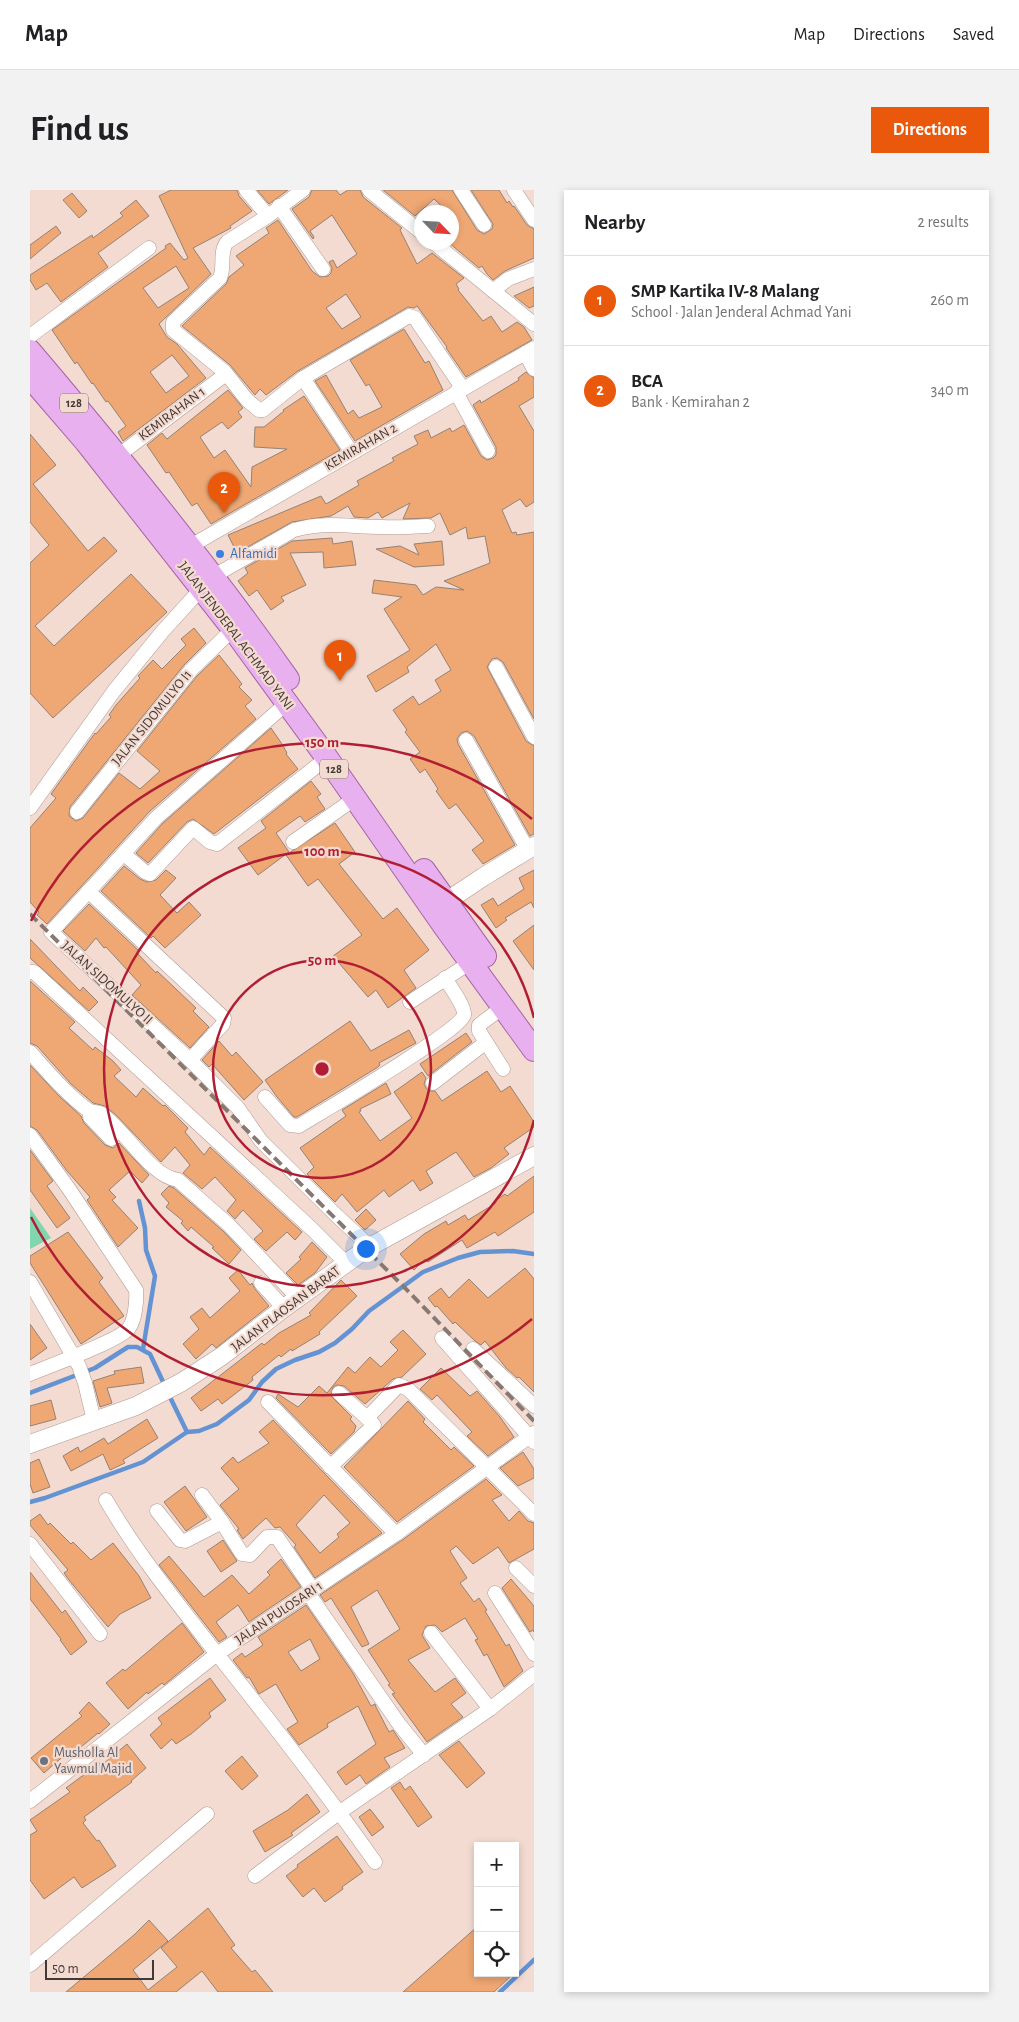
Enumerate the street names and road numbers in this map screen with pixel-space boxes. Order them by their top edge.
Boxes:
street label: KEMIRAHAN 1 [136,385,208,443]
road number: 128 [60,394,88,412]
street label: KEMIRAHAN 2 [322,421,400,473]
street label: JALAN JENDERAL ACHMAD YANI [176,559,296,713]
street label: JALAN SIDOMULYO I1 [109,668,195,768]
road number: 128 [320,760,348,778]
street label: JALAN SIDOMULYO II [59,939,155,1027]
street label: JALAN PLAOSAN BARAT [229,1264,343,1354]
street label: JALAN PULOSARI 1 [233,1579,325,1647]

